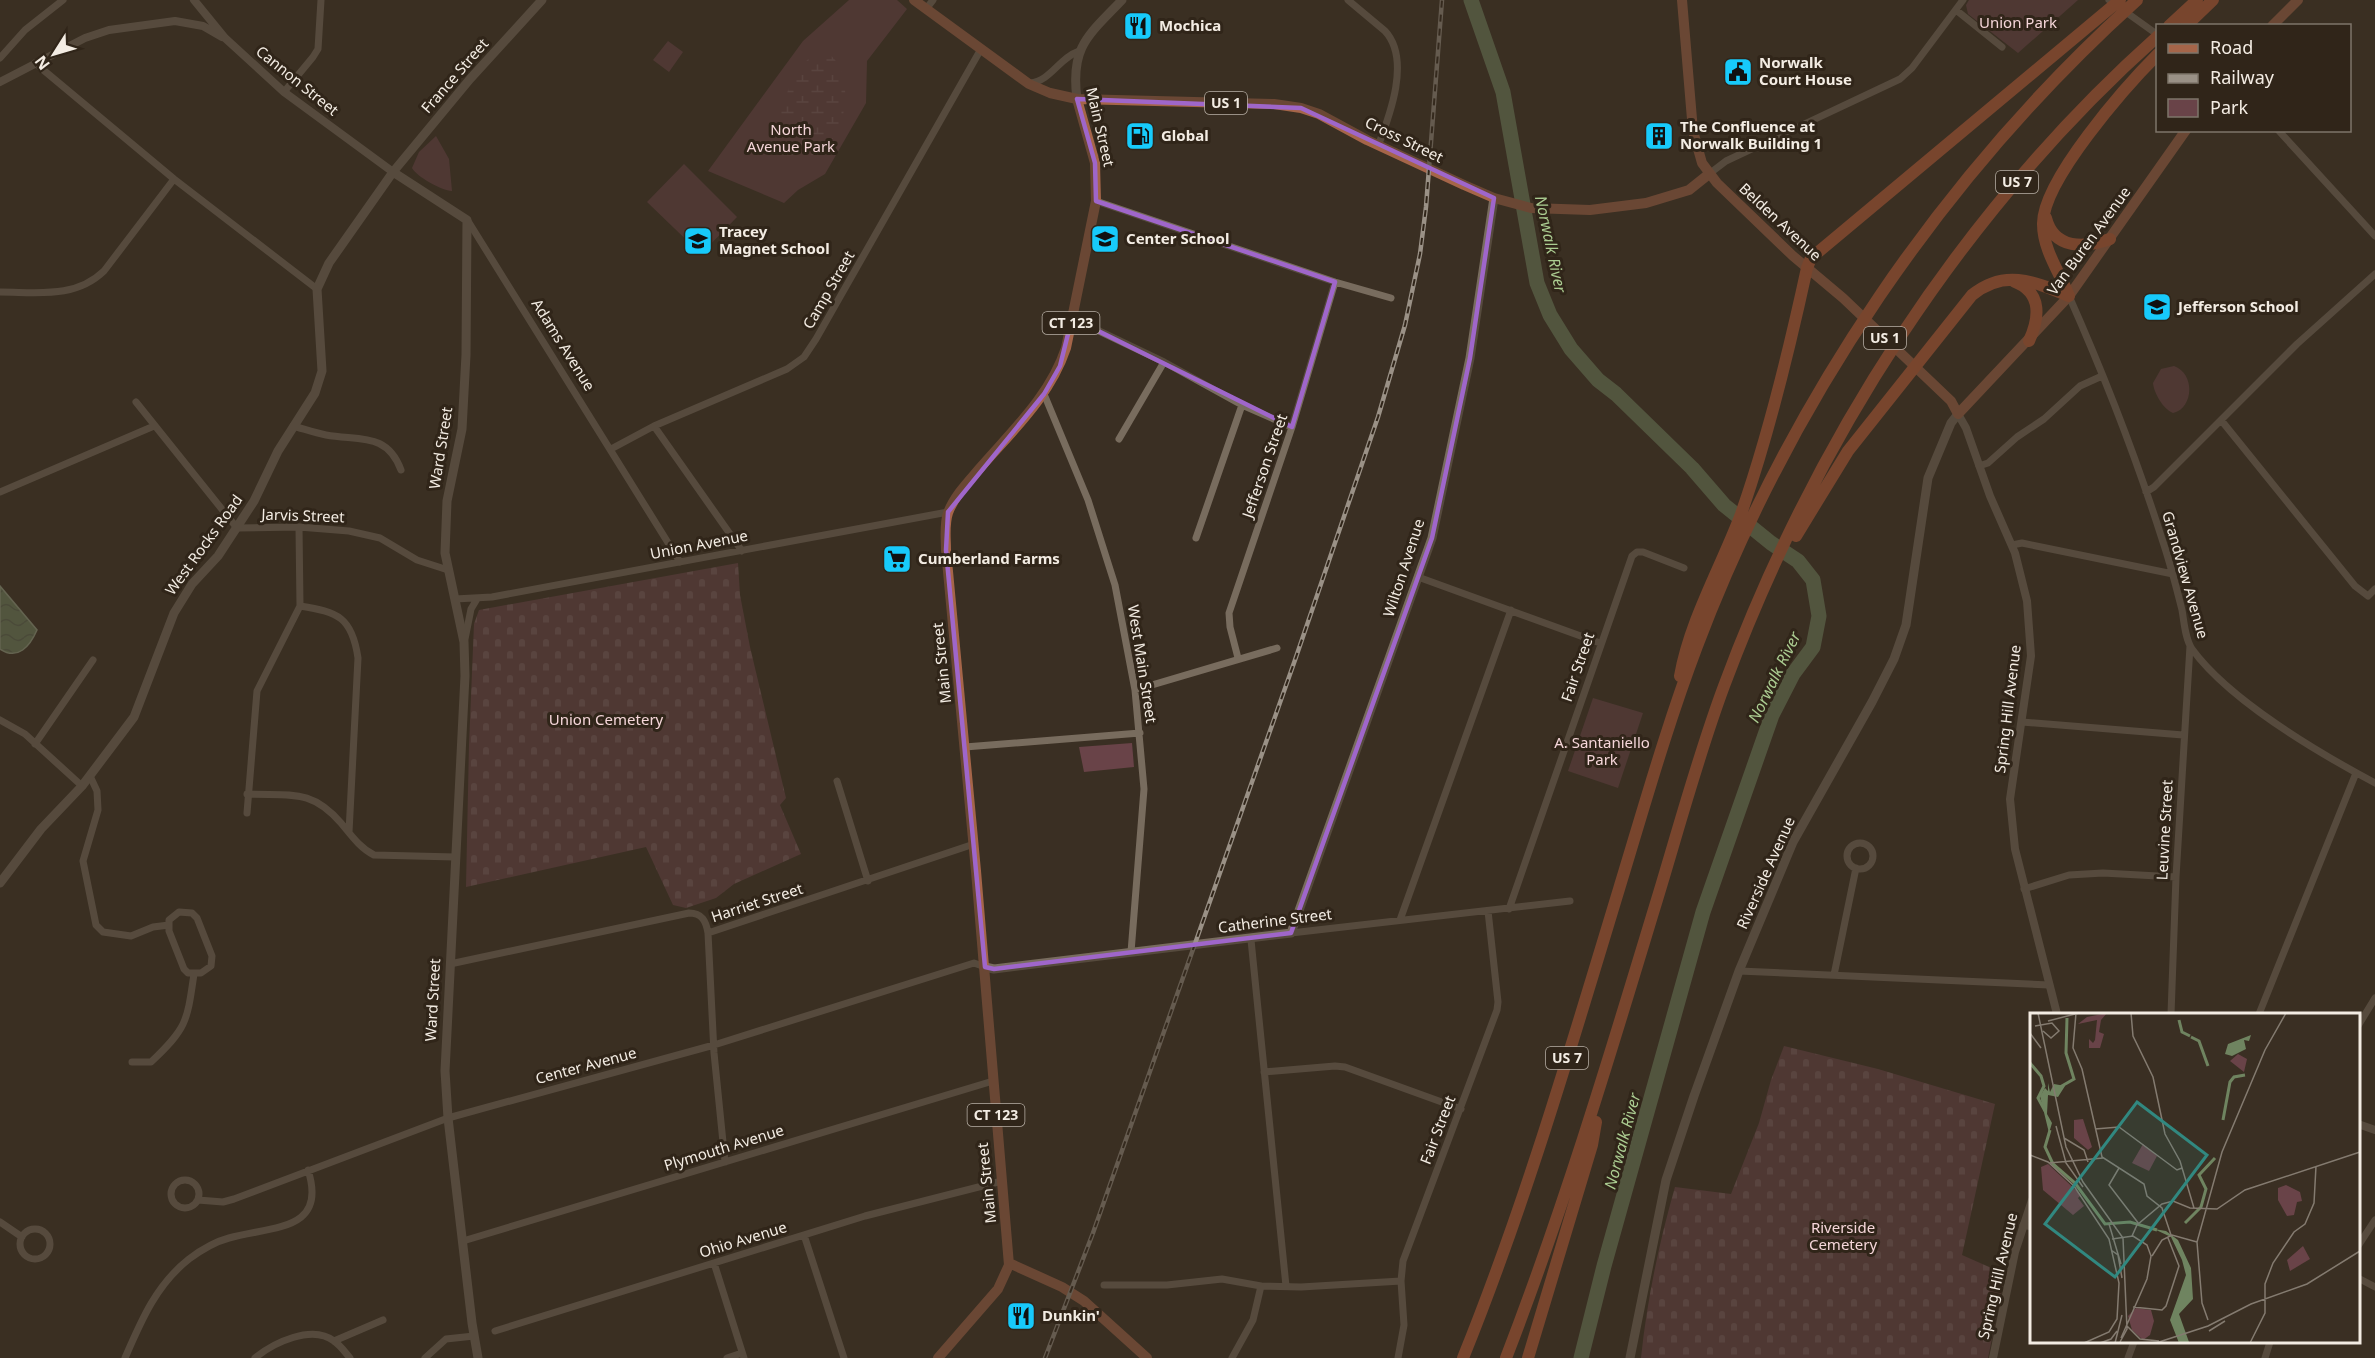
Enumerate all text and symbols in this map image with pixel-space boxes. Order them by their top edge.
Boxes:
restaurant icon: Mochica [1122,10,1154,42]
park label: Union Park [1979,12,2057,32]
place label: Mochica [1159,15,1221,35]
north arrow [24,24,84,84]
legend [2156,24,2351,132]
street label: France Street [416,33,493,117]
text: Road [2210,35,2253,59]
street label: Cannon Street [252,41,343,120]
text: N [29,51,55,75]
place label: Norwalk Court House [1759,52,1852,89]
public building icon: Norwalk Court House [1722,56,1754,88]
text: Railway [2210,65,2275,89]
street label: Main Street [1082,85,1120,169]
road number: US 1 [1205,92,1247,114]
text: Park [2210,95,2248,119]
street label: Cross Street [1362,112,1447,167]
place label: The Confluence at Norwalk Building 1 [1680,116,1822,153]
park label: North Avenue Park [747,119,835,156]
fuel station icon: Global [1124,120,1156,152]
building icon: The Confluence at Norwalk Building 1 [1643,120,1675,152]
place label: Global [1161,125,1209,145]
road number: US 7 [1996,171,2038,193]
street label: Belden Avenue [1735,178,1826,265]
street label: Van Buren Avenue [2042,182,2134,299]
water label: Norwalk River [1530,193,1572,295]
place label: Tracey Magnet School [719,221,830,258]
school or university icon: Center School [1089,223,1121,255]
school or university icon: Tracey Magnet School [682,225,714,257]
place label: Center School [1126,228,1229,248]
street label: Camp Street [798,246,859,332]
school or university icon: Jefferson School [2141,291,2173,323]
street label: Adams Avenue [528,295,600,394]
place label: Jefferson School [2176,296,2299,316]
road number: CT 123 [1042,312,1100,334]
road number: US 1 [1864,327,1906,349]
street label: Ward Street [424,405,456,490]
street label: Jefferson Street [1236,410,1291,522]
street label: West Rocks Road [160,490,246,599]
street label: Jarvis Street [259,503,346,526]
street label: Grandview Avenue [2158,509,2214,641]
street label: Wilton Avenue [1378,516,1428,619]
street label: Union Avenue [648,525,749,563]
supermarket icon: Cumberland Farms [881,543,913,575]
place label: Cumberland Farms [918,548,1060,568]
street label: West Main Street [1124,603,1162,725]
street label: Main Street [927,621,955,704]
water label: Norwalk River [1742,627,1806,726]
street label: Fair Street [1556,629,1598,704]
street label: Spring Hill Avenue [1989,644,2025,774]
park label: Union Cemetery [549,709,664,729]
park label: A. Santaniello Park [1554,732,1650,769]
street label: Leuvine Street [2151,779,2177,881]
street label: Riverside Avenue [1731,813,1799,932]
street label: Harriet Street [708,878,806,926]
street label: Catherine Street [1217,903,1334,937]
street label: Ward Street [420,957,444,1042]
inset map [2030,1013,2360,1343]
street label: Center Avenue [533,1042,638,1088]
road number: US 7 [1546,1047,1588,1069]
water label: Norwalk River [1599,1090,1646,1192]
street label: Fair Street [1415,1092,1460,1167]
road number: CT 123 [968,1104,1024,1126]
street label: Plymouth Avenue [661,1119,786,1175]
street label: Main Street [972,1141,1000,1224]
street label: Spring Hill Avenue [1973,1211,2021,1341]
street label: Ohio Avenue [697,1216,789,1262]
park label: Riverside Cemetery [1809,1217,1877,1254]
restaurant icon: Dunkin' [1005,1300,1037,1332]
place label: Dunkin' [1042,1305,1100,1325]

